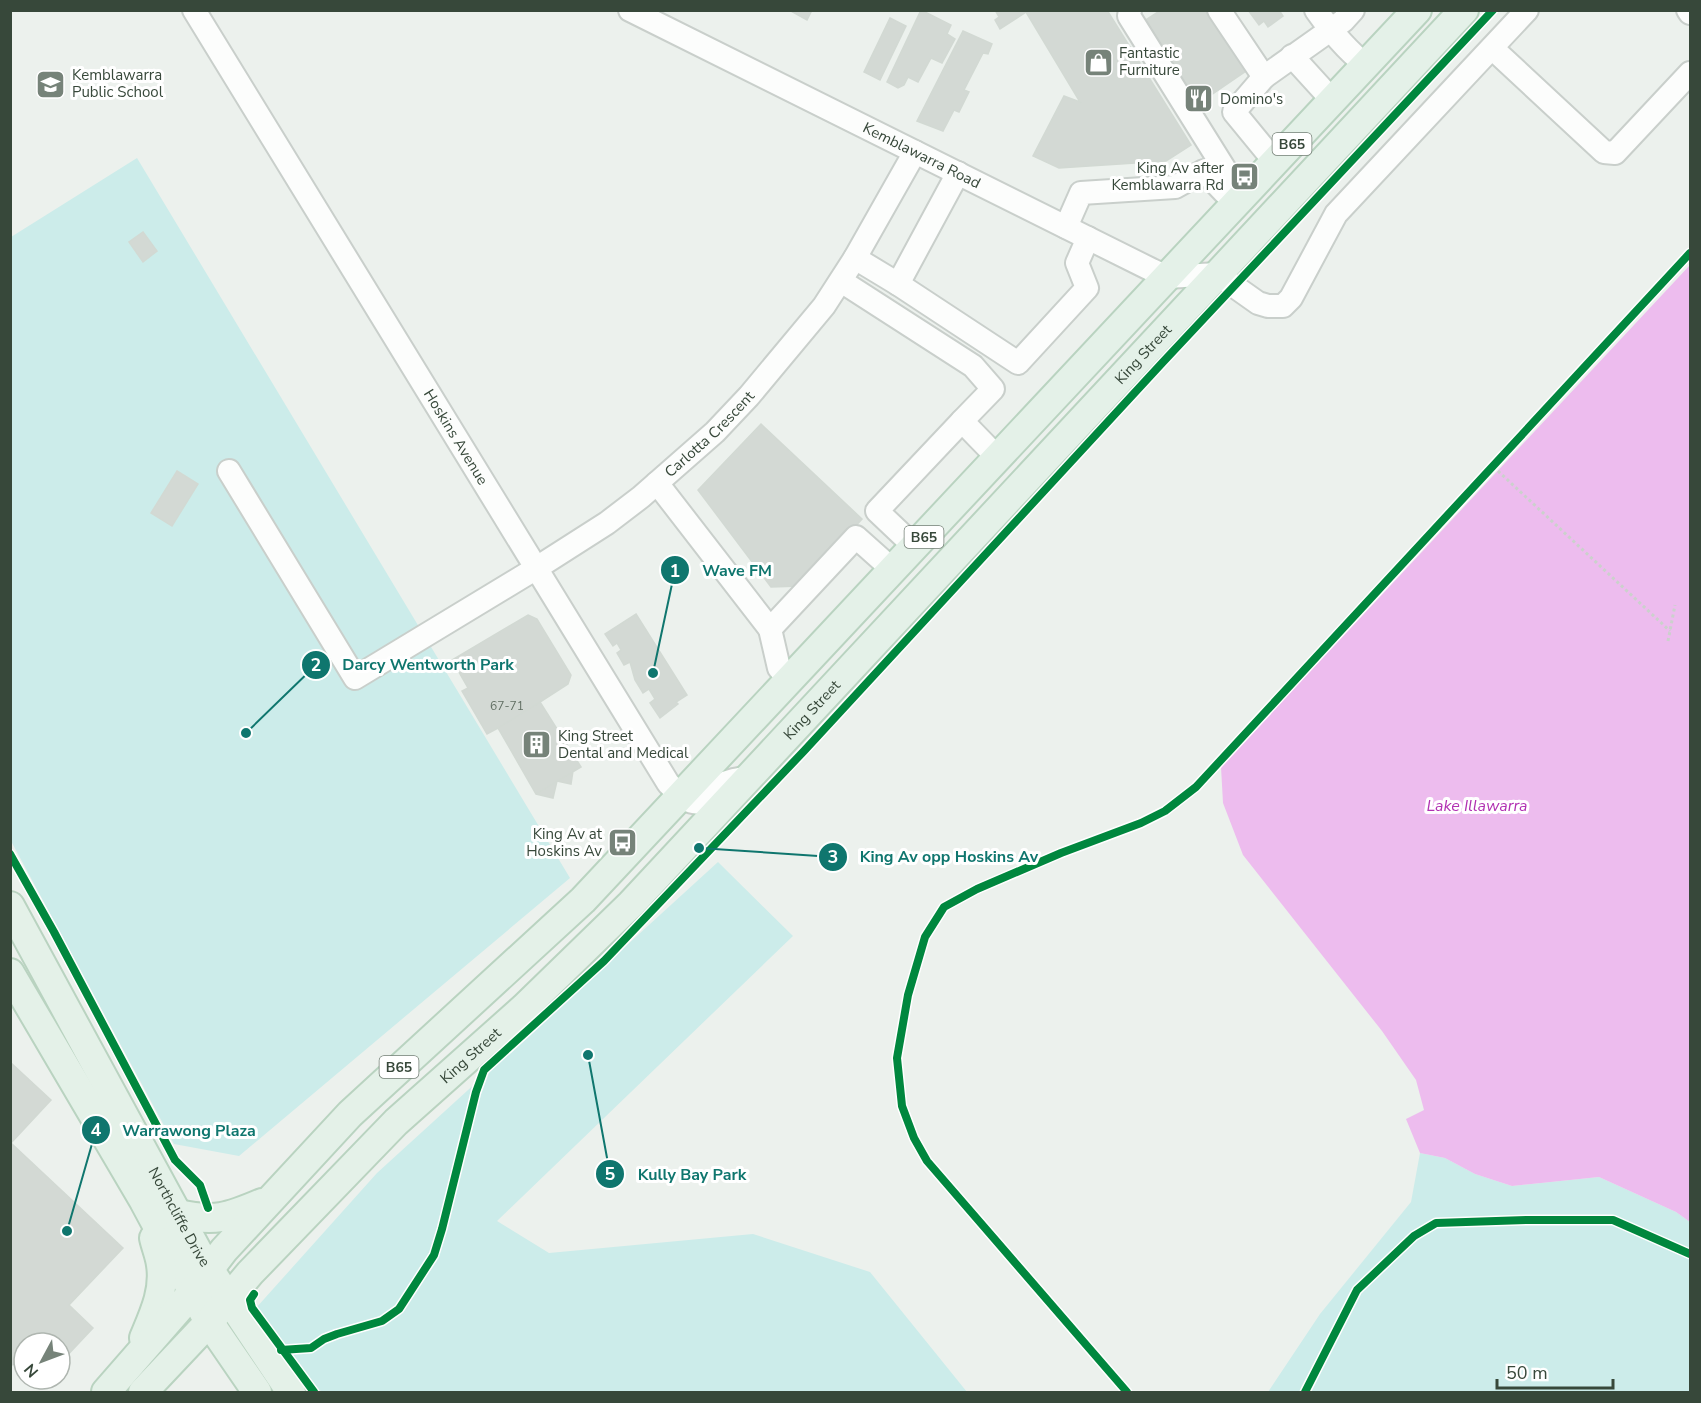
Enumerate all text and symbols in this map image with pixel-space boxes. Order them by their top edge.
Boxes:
place label: Fantastic Furniture [1119,43,1180,80]
shop icon: Fantastic Furniture [1082,46,1114,78]
place label: Kemblawarra Public School [72,65,164,102]
school or university icon: Kemblawarra Public School [35,68,67,100]
restaurant icon: Domino's [1183,83,1215,115]
place label: Domino's [1220,89,1283,109]
street label: Kemblawarra Road [860,118,984,193]
road number: B65 [1272,133,1312,155]
place label: King Av after Kemblawarra Rd [1111,158,1225,195]
bus stop icon: King Av after Kemblawarra Rd [1229,161,1261,193]
street label: King Street [1110,320,1177,389]
street label: Hoskins Avenue [419,386,493,489]
street label: Carlotta Crescent [660,386,759,482]
road number: B65 [904,526,944,548]
callout: Wave FM [660,553,784,587]
text: 1 [670,559,680,583]
text: Wave FM [702,560,772,582]
callout: Darcy Wentworth Park [301,648,526,682]
text: 2 [311,653,321,677]
text: Darcy Wentworth Park [342,654,514,676]
street label: King Street [779,675,845,744]
house number: 67-71 [490,698,524,714]
place label: King Street Dental and Medical [558,726,689,763]
building icon: King Street Dental and Medical [521,729,553,761]
water label: Lake Illawarra [1426,795,1528,817]
place label: King Av at Hoskins Av [526,824,603,861]
bus stop icon: King Av at Hoskins Av [607,827,639,859]
callout: King Av opp Hoskins Av [818,840,1050,874]
text: 3 [828,845,838,869]
text: King Av opp Hoskins Av [860,846,1039,868]
street label: King Street [436,1023,506,1088]
road number: B65 [380,1056,418,1078]
callout: Warrawong Plaza [81,1113,268,1147]
text: 4 [91,1118,102,1142]
text: Warrawong Plaza [122,1120,256,1142]
callout: Kully Bay Park [595,1157,758,1191]
text: 5 [605,1162,616,1186]
street label: Northcliffe Drive [144,1164,215,1271]
text: Kully Bay Park [638,1164,747,1186]
north arrow [12,1331,72,1391]
scale bar [1497,1352,1612,1390]
text: N [19,1358,44,1382]
text: 50 m [1506,1361,1548,1385]

